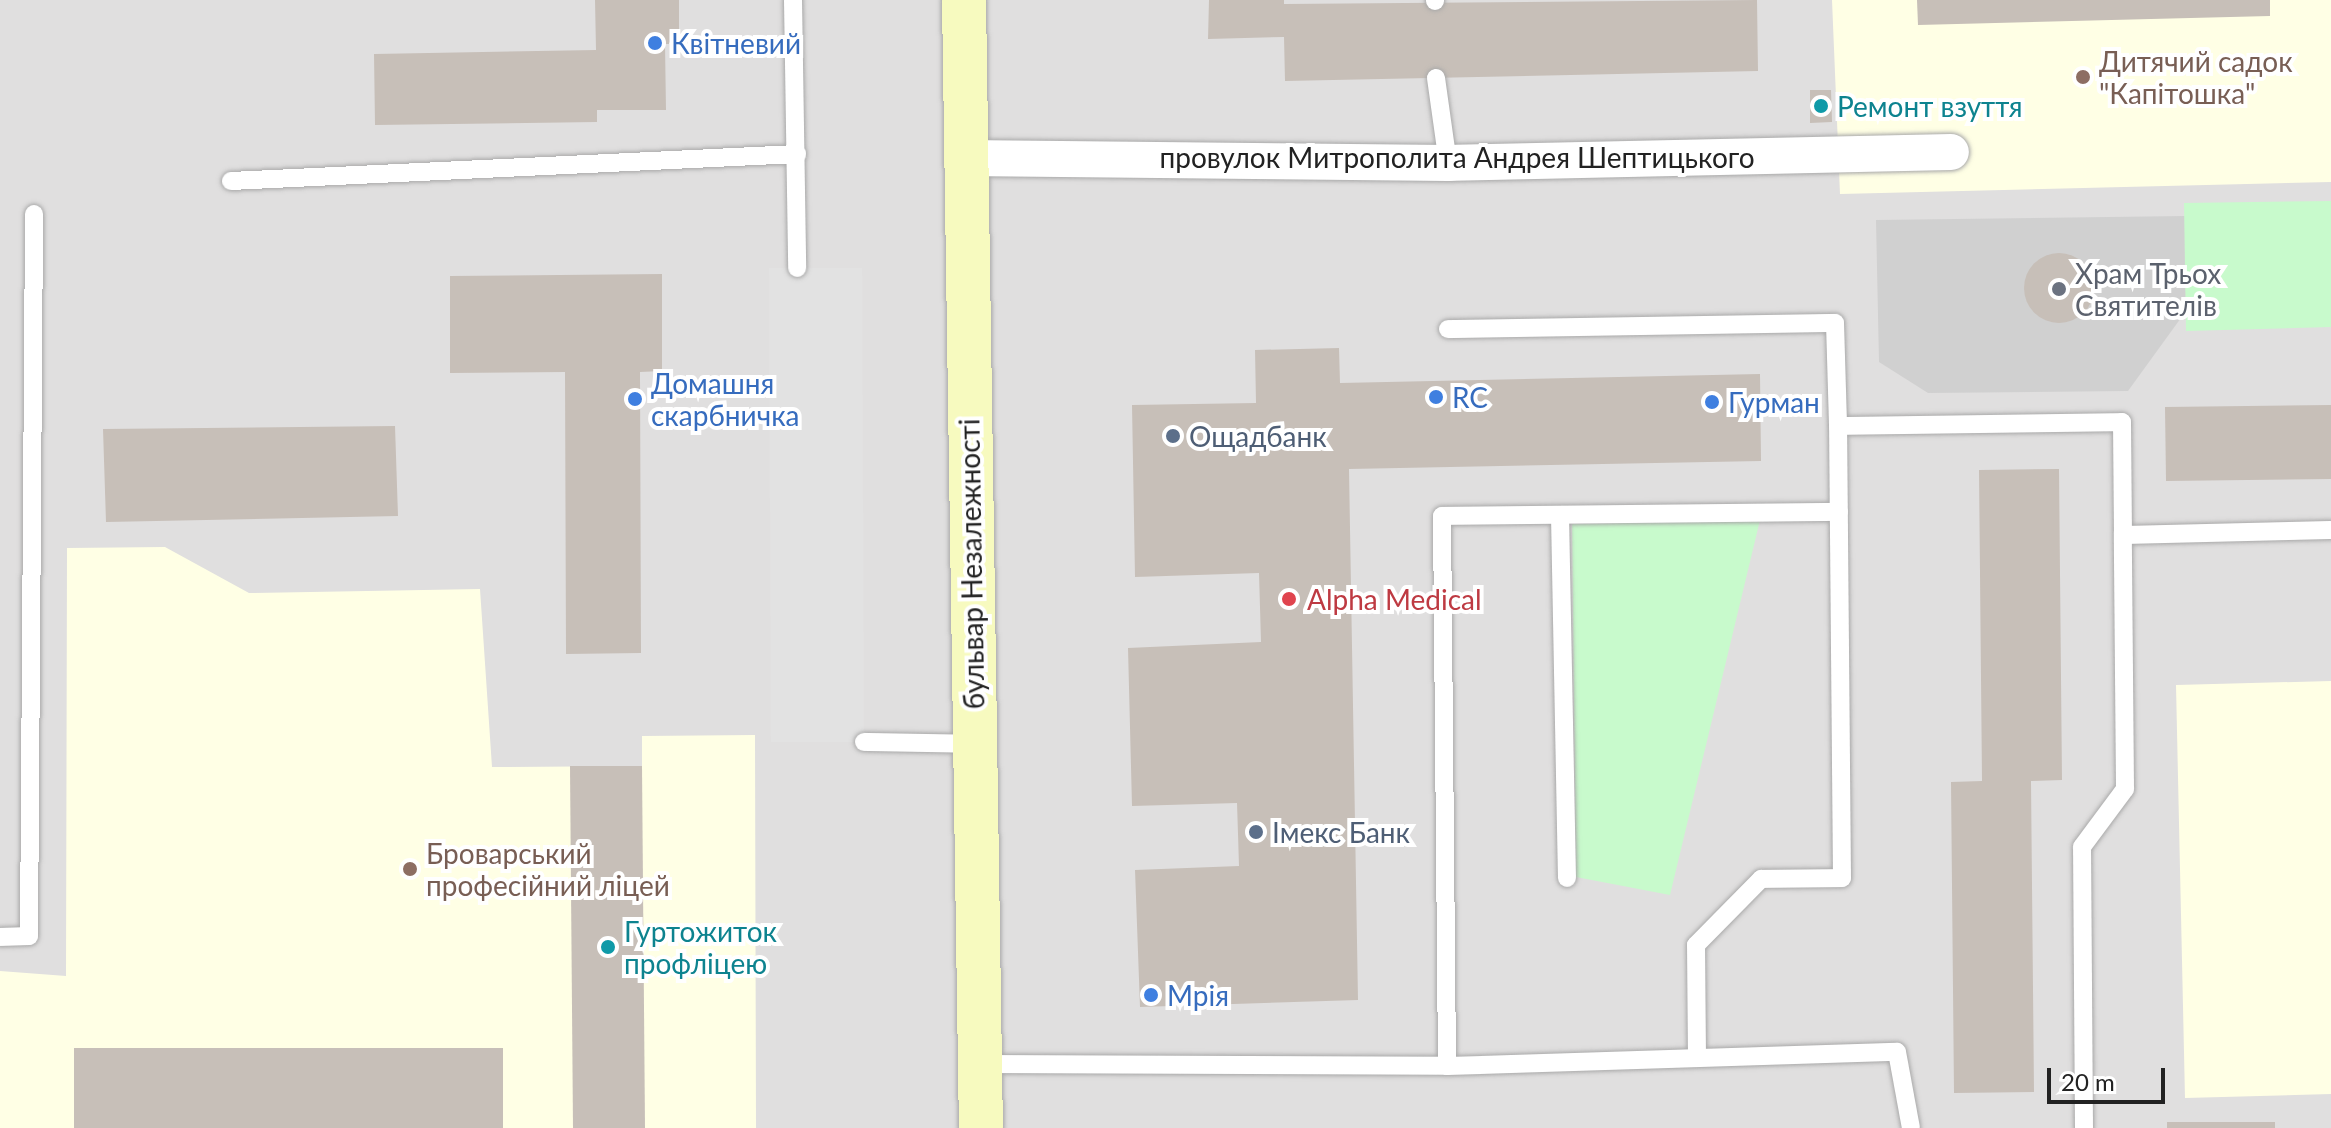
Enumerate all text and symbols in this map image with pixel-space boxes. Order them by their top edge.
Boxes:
place label: Квітневий [671,26,801,60]
marker: Квітневий [646,34,664,52]
place label: Дитячий садок "Капітошка" [2099,44,2293,110]
marker: Дитячий садок "Капітошка" [2074,68,2092,86]
place label: Ремонт взуття [1837,89,2023,123]
marker: Ремонт взуття [1812,97,1830,115]
street label: провулок Митрополита Андрея Шептицького [1159,140,1755,174]
place label: Храм Трьох Святителів [2075,256,2221,322]
marker: Храм Трьох Святителів [2050,280,2068,298]
place label: Домашня скарбничка [651,366,800,432]
place label: RC [1452,380,1488,414]
place label: Гурман [1728,385,1820,419]
marker: RC [1427,388,1445,406]
marker: Домашня скарбничка [626,390,644,408]
marker: Гурман [1703,393,1721,411]
street label: бульвар Незалежності [952,418,990,710]
place label: Ощадбанк [1189,419,1327,453]
marker: Ощадбанк [1164,427,1182,445]
place label: Alpha Medical [1307,582,1482,616]
marker: Alpha Medical [1278,588,1300,610]
place label: Імекс Банк [1272,815,1410,849]
marker: Імекс Банк [1247,823,1265,841]
place label: Броварський професійний ліцей [426,836,670,902]
marker: Броварський професійний ліцей [401,860,419,878]
place label: Гуртожиток профліцею [624,914,777,980]
marker: Гуртожиток профліцею [599,938,617,956]
place label: Мрія [1167,978,1229,1012]
marker: Мрія [1142,986,1160,1004]
scale bar [2051,1052,2169,1102]
text: 20 m [2061,1067,2115,1096]

